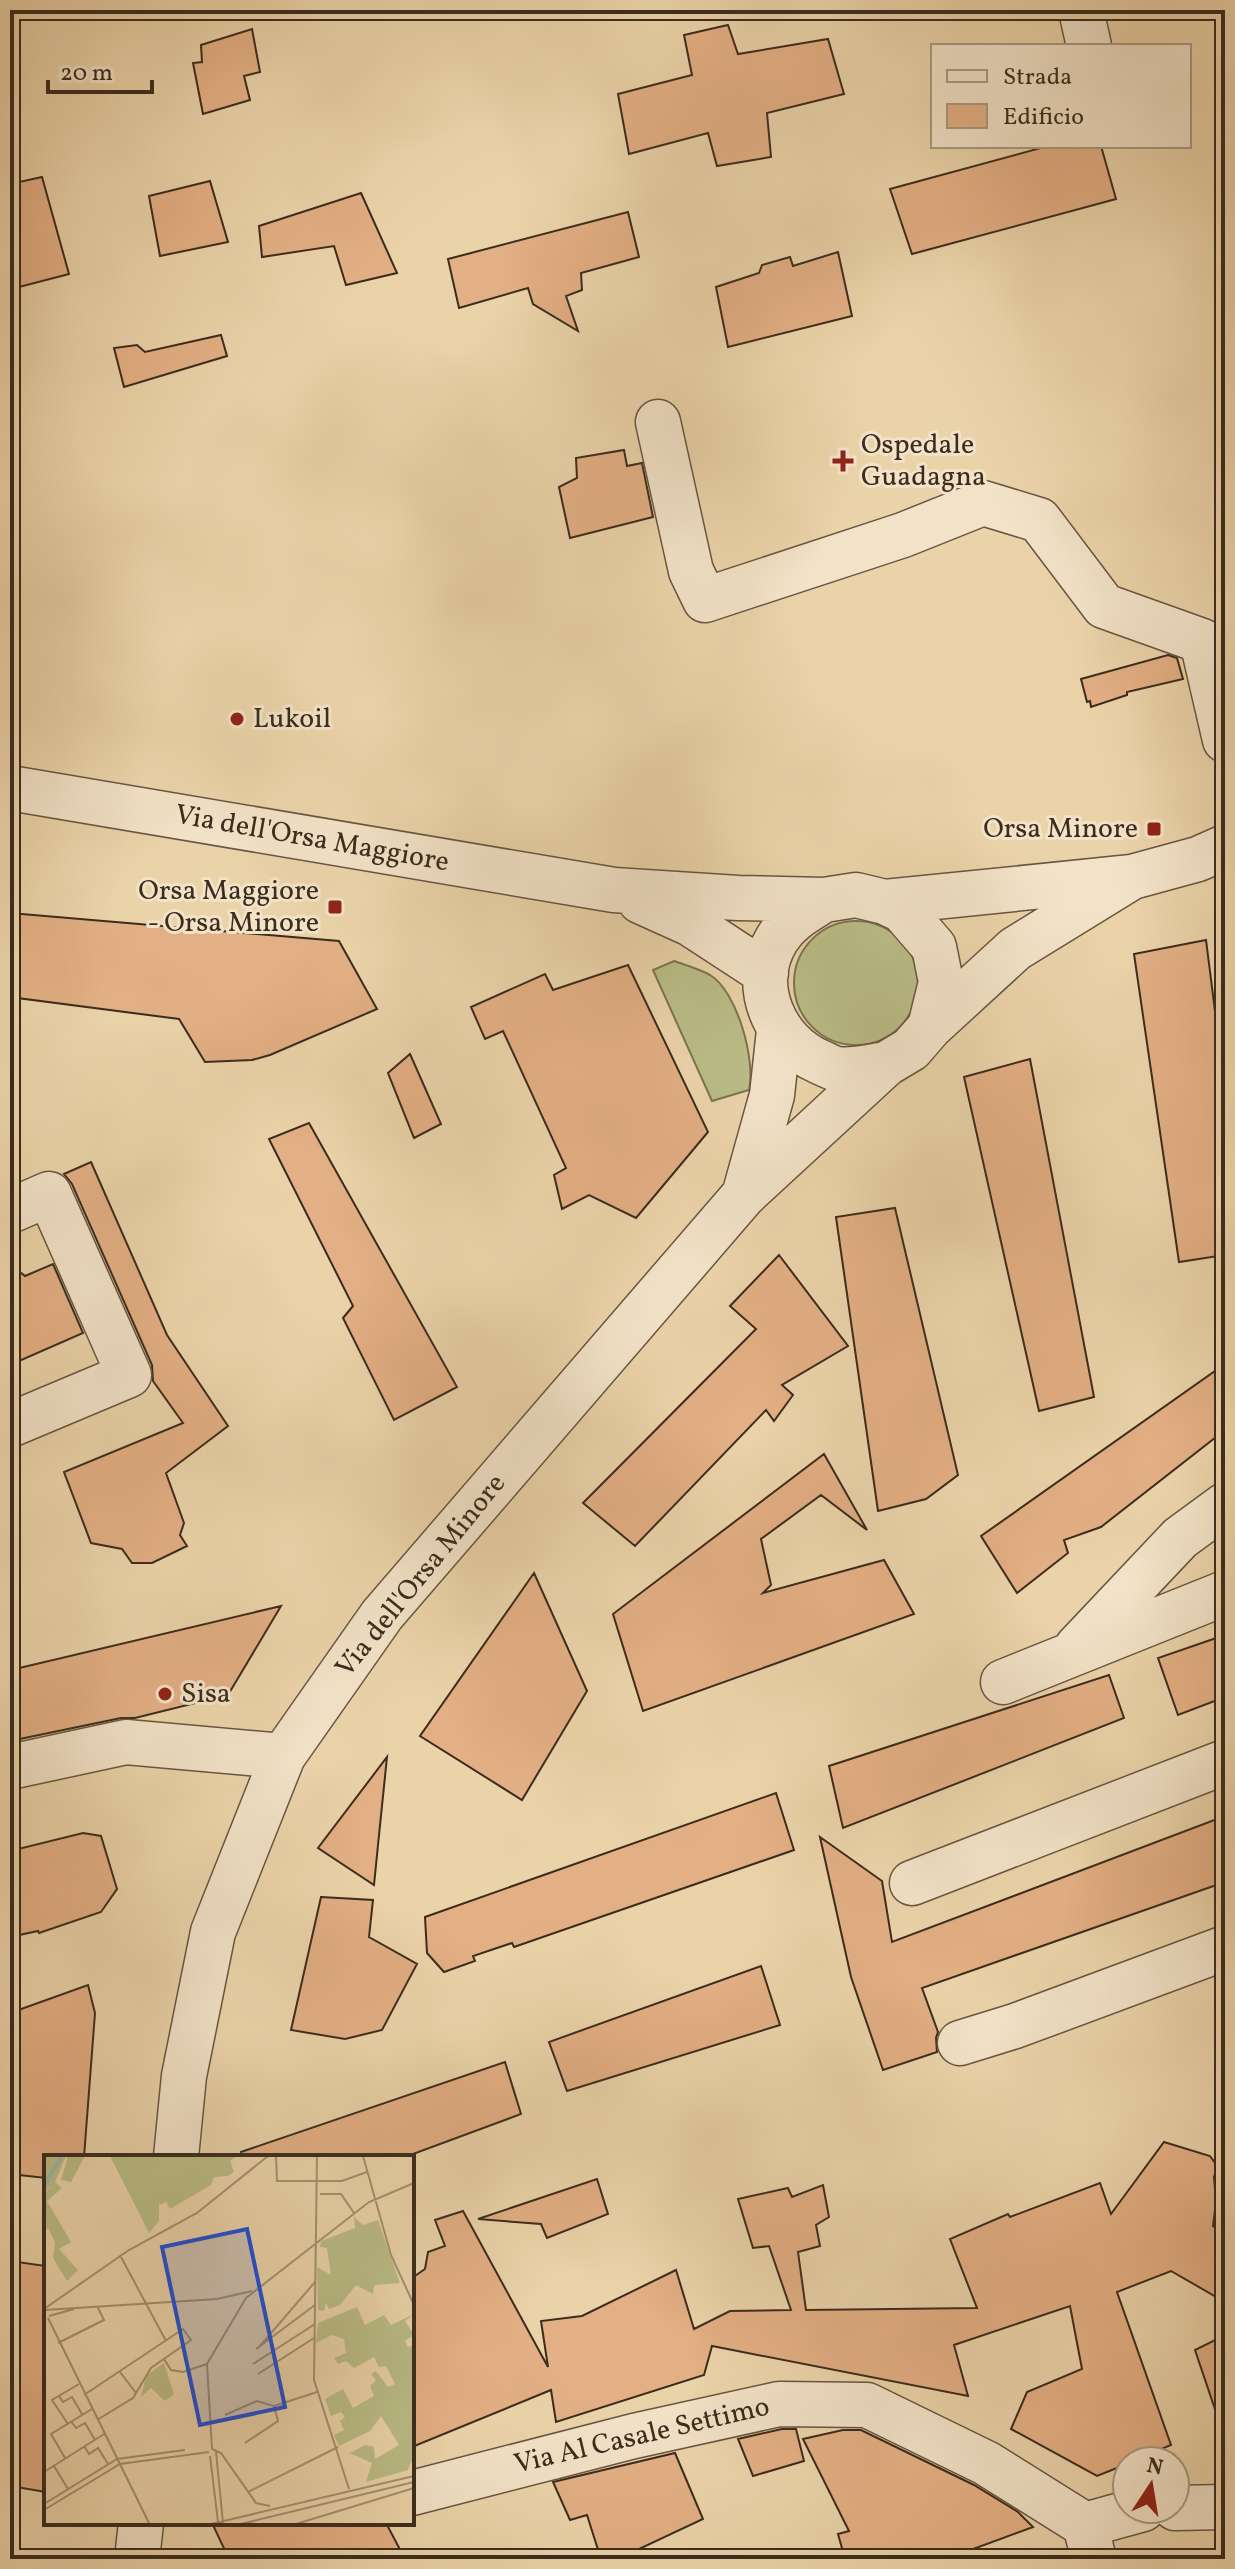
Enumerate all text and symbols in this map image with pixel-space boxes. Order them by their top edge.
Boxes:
scale bar [48,44,152,94]
legend [931,44,1191,148]
text: 20 m [60,57,113,91]
text: Strada [1003,61,1072,95]
text: Edificio [1003,101,1084,135]
place label: Ospedale Guadagna [861,426,986,497]
marker: Ospedale Guadagna [832,450,854,472]
place label: Lukoil [253,700,331,739]
marker: Lukoil [228,710,246,728]
street label: Via dell'Orsa Maggiore [172,796,452,882]
place label: Orsa Minore [983,810,1138,849]
marker: Orsa Minore [1145,820,1163,838]
place label: Orsa Maggiore - Orsa Minore [138,872,319,943]
marker: Orsa Maggiore - Orsa Minore [326,898,344,916]
street label: Via dell'Orsa Minore [327,1466,515,1686]
place label: Sisa [181,1675,231,1714]
marker: Sisa [156,1685,174,1703]
inset map [44,2155,414,2525]
street label: Via Al Casale Settimo [510,2388,774,2484]
north arrow [1111,2445,1191,2525]
text: N [1144,2451,1166,2485]

